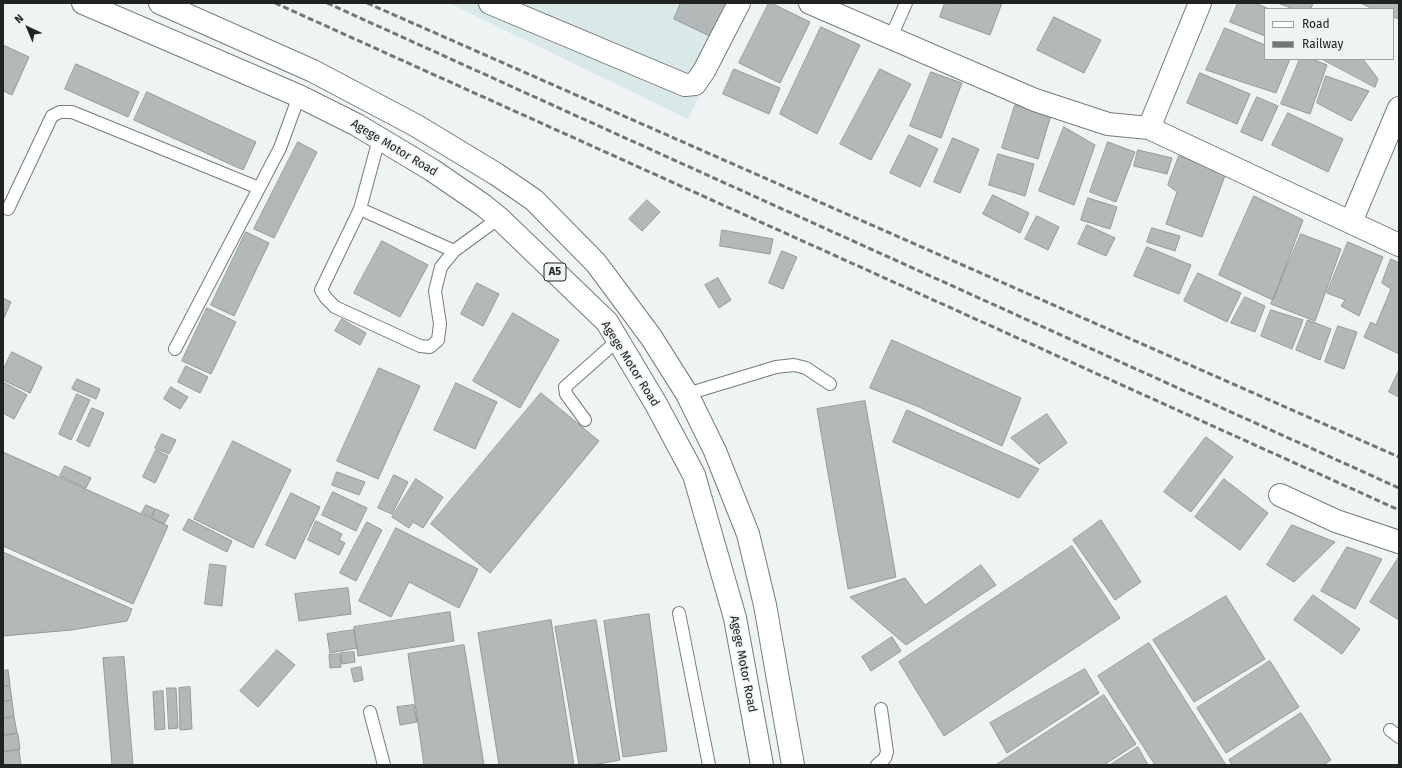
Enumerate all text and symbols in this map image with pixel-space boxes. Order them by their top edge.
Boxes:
north arrow [8,8,48,48]
legend [1264,8,1394,60]
text: N [12,12,26,26]
text: Road [1302,17,1330,31]
text: Railway [1302,37,1343,51]
street label: Agege Motor Road [348,117,440,179]
road number: A5 [544,263,566,281]
street label: Agege Motor Road [598,319,662,409]
street label: Agege Motor Road [727,614,759,714]

